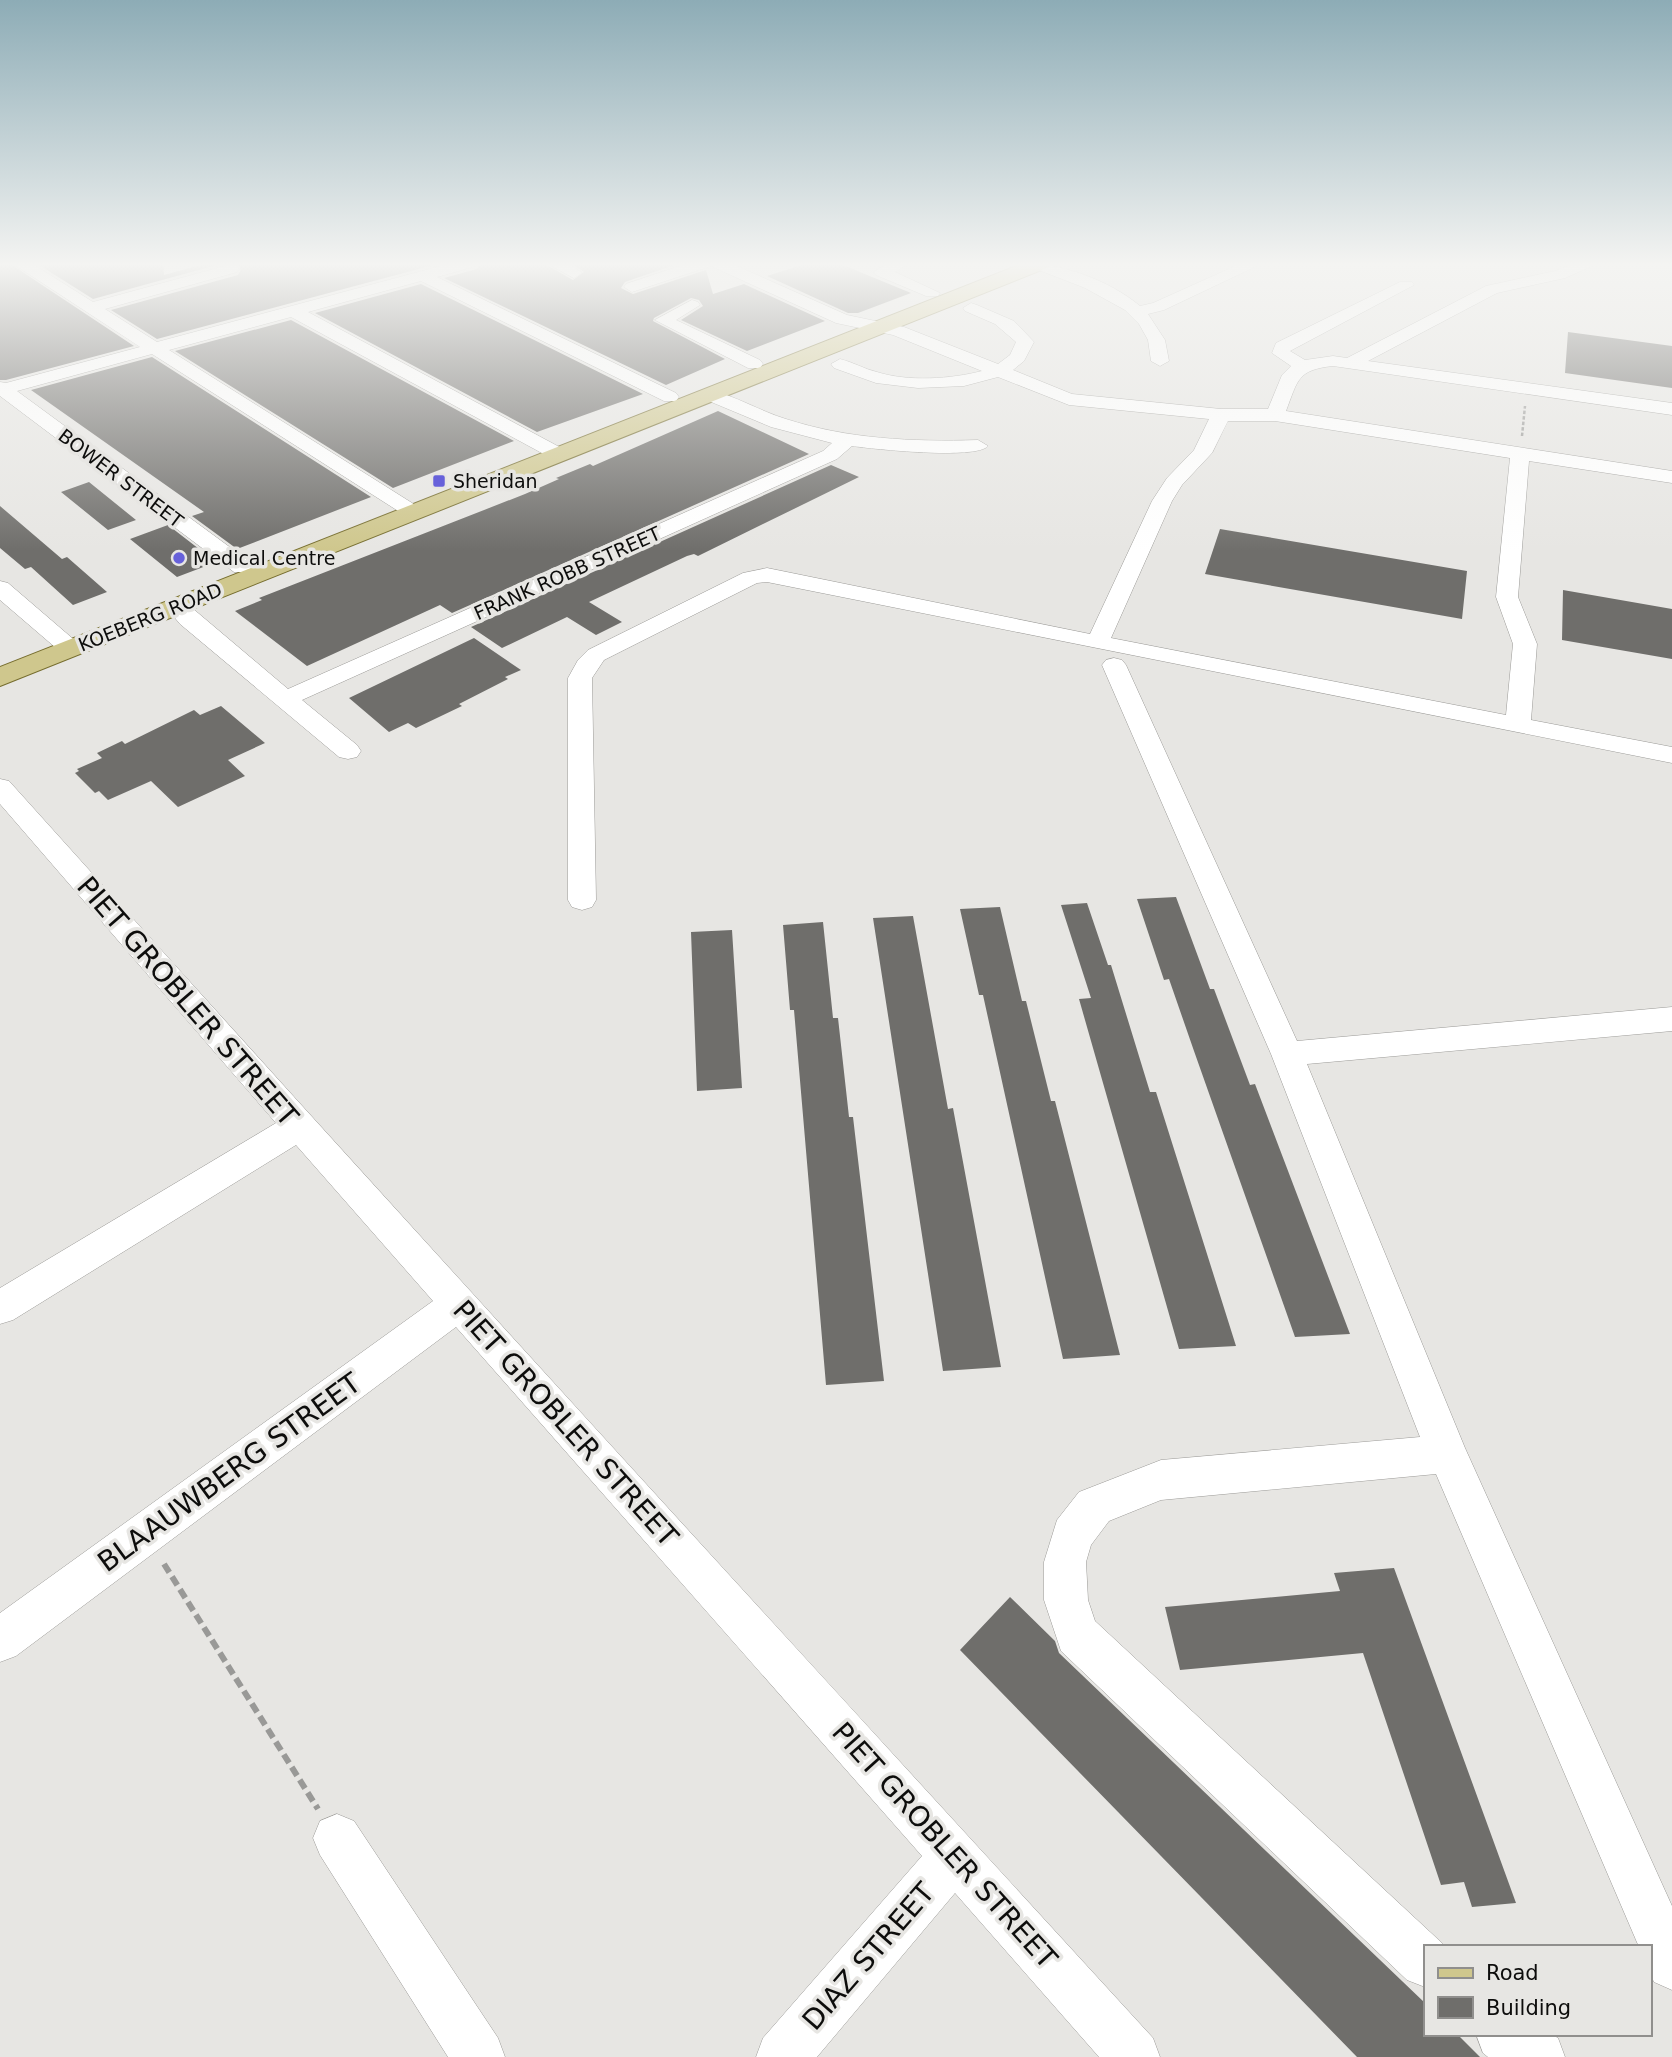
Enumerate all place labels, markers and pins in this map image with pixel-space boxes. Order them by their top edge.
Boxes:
place label: Sheridan [453,470,538,492]
marker: Sheridan [431,473,447,489]
place label: Medical Centre [193,547,335,569]
marker: Medical Centre [171,550,187,566]

